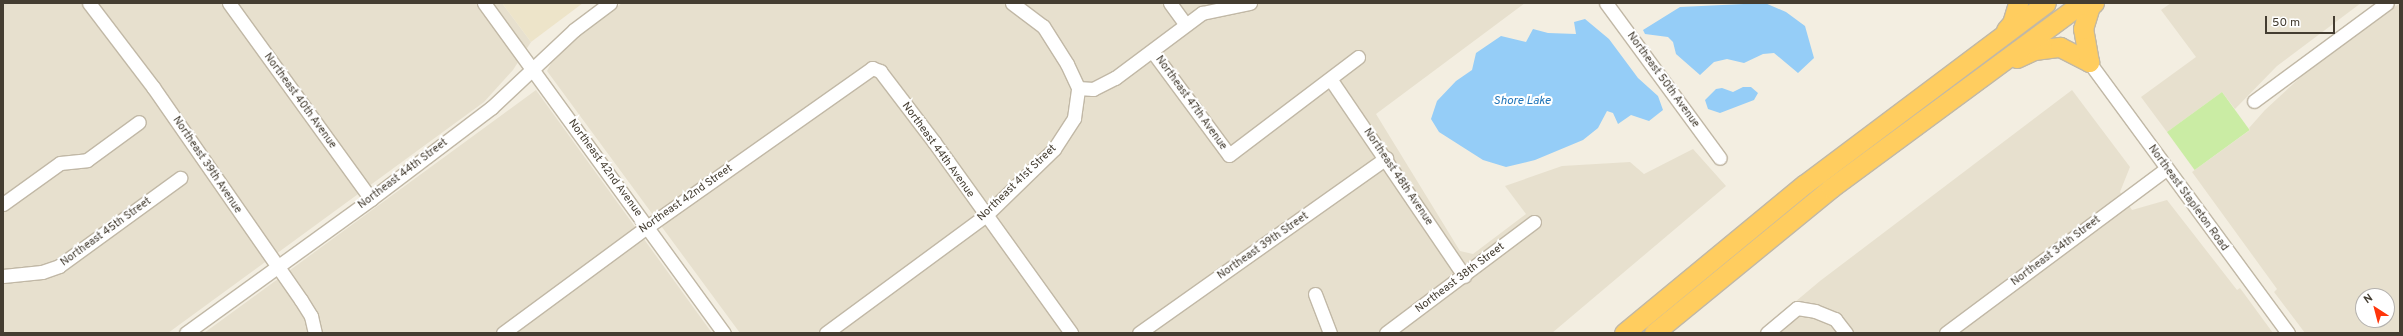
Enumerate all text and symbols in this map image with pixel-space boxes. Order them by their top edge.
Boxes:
scale bar [2267,8,2337,34]
text: 50 m [2272,15,2300,31]
street label: Northeast 50th Avenue [1624,29,1702,131]
street label: Northeast 40th Avenue [261,50,339,152]
street label: Northeast 47th Avenue [1152,53,1230,153]
water label: Shore Lake [1493,95,1551,109]
street label: Northeast 44th Avenue [899,100,977,200]
street label: Northeast 39th Avenue [170,114,244,216]
street label: Northeast 42nd Avenue [565,117,645,219]
street label: Northeast 48th Avenue [1360,126,1436,228]
street label: Northeast 44th Street [356,136,450,212]
street label: Northeast 41st Street [975,142,1059,224]
street label: Northeast Stapleton Road [2145,142,2231,254]
street label: Northeast 42nd Street [637,162,735,236]
street label: Northeast 45th Street [58,195,154,269]
street label: Northeast 39th Street [1215,210,1311,282]
street label: Northeast 34th Street [2009,213,2103,289]
street label: Northeast 38th Street [1413,240,1507,316]
north arrow [2355,288,2395,328]
text: N [2361,291,2376,307]

